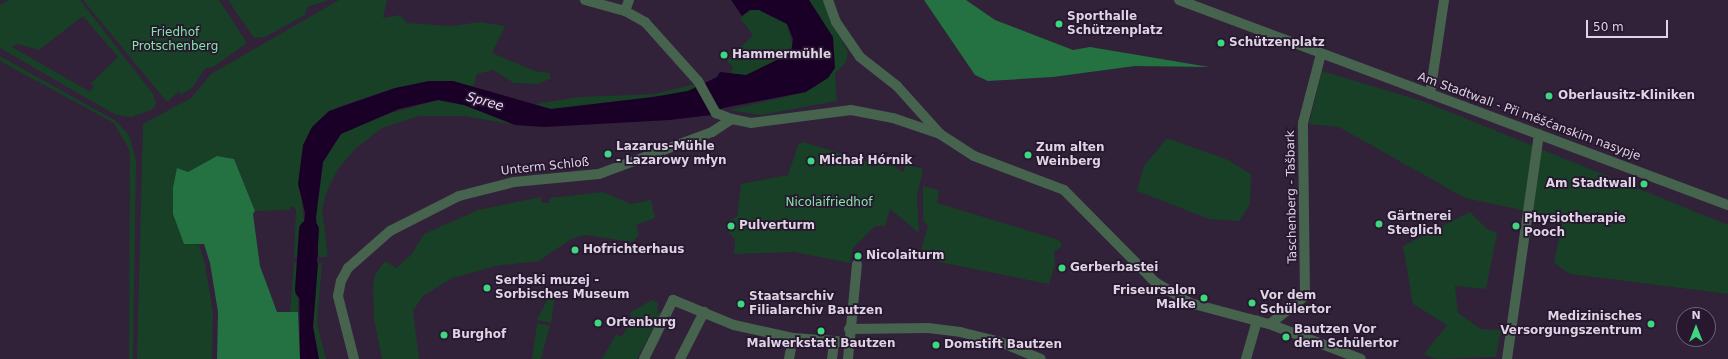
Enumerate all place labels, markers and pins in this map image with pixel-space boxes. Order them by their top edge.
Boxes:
place label: Sporthalle Schützenplatz [1067,10,1163,38]
marker: Sporthalle Schützenplatz [1054,19,1064,29]
place label: Schützenplatz [1229,36,1325,50]
marker: Schützenplatz [1216,38,1226,48]
place label: Hammermühle [732,48,831,62]
marker: Hammermühle [719,50,729,60]
place label: Oberlausitz-Kliniken [1558,89,1695,103]
marker: Oberlausitz-Kliniken [1543,90,1555,102]
place label: Lazarus-Mühle - Lazarowy młyn [616,140,727,168]
place label: Zum alten Weinberg [1036,141,1105,169]
marker: Lazarus-Mühle - Lazarowy młyn [603,149,613,159]
marker: Zum alten Weinberg [1023,150,1033,160]
place label: Michał Hórnik [819,154,912,168]
marker: Michał Hórnik [806,156,816,166]
place label: Am Stadtwall [1546,177,1636,191]
marker: Am Stadtwall [1639,179,1649,189]
place label: Gärtnerei Steglich [1387,210,1451,238]
place label: Physiotherapie Pooch [1524,212,1626,240]
place label: Pulverturm [739,219,815,233]
marker: Gärtnerei Steglich [1374,219,1384,229]
marker: Pulverturm [726,221,736,231]
marker: Physiotherapie Pooch [1511,221,1521,231]
place label: Hofrichterhaus [583,243,684,257]
marker: Hofrichterhaus [570,245,580,255]
place label: Nicolaiturm [866,249,945,263]
marker: Nicolaiturm [853,251,863,261]
place label: Gerberbastei [1070,261,1158,275]
marker: Gerberbastei [1057,263,1067,273]
place label: Serbski muzej - Sorbisches Museum [495,274,630,302]
marker: Serbski muzej - Sorbisches Museum [482,283,492,293]
place label: Friseursalon Malke [1113,284,1196,312]
place label: Vor dem Schülertor [1260,289,1331,317]
place label: Staatsarchiv Filialarchiv Bautzen [749,290,883,318]
marker: Friseursalon Malke [1199,293,1209,303]
marker: Vor dem Schülertor [1247,298,1257,308]
marker: Staatsarchiv Filialarchiv Bautzen [736,299,746,309]
place label: Medizinisches Versorgungszentrum [1500,310,1642,338]
place label: Ortenburg [606,316,676,330]
marker: Ortenburg [593,318,603,328]
marker: Medizinisches Versorgungszentrum [1645,318,1657,330]
place label: Bautzen Vor dem Schülertor [1294,323,1398,351]
marker: Malwerkstatt Bautzen [816,326,826,336]
place label: Burghof [452,328,506,342]
marker: Burghof [439,330,449,340]
marker: Bautzen Vor dem Schülertor [1281,332,1291,342]
place label: Malwerkstatt Bautzen [746,337,896,351]
place label: Domstift Bautzen [944,338,1062,352]
marker: Domstift Bautzen [931,340,941,350]

